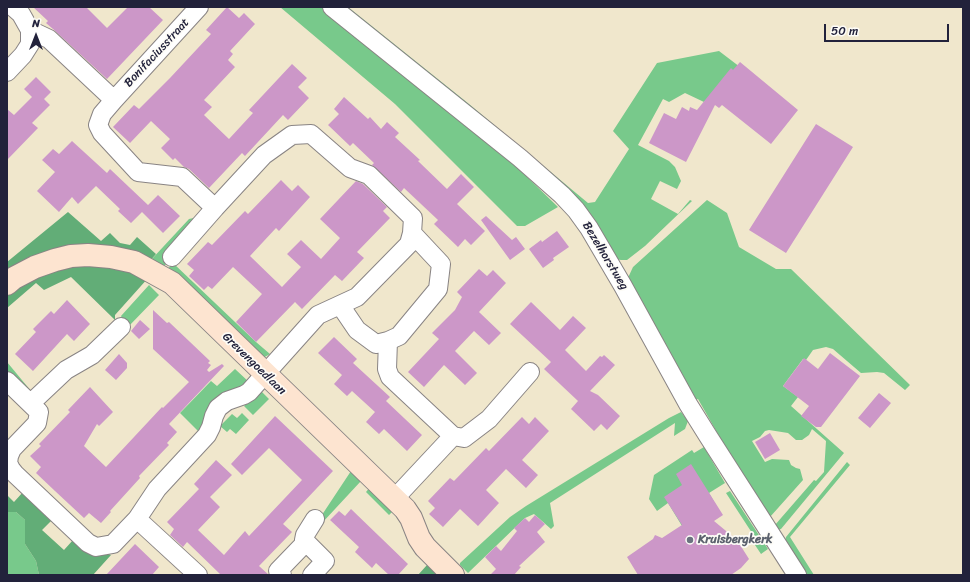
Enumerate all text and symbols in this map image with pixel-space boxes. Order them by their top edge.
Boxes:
text: N [32,14,40,33]
north arrow [16,16,56,56]
street label: Bonifaciusstraat [122,16,192,90]
scale bar [826,16,951,42]
text: 50 m [831,20,858,42]
street label: Bezelhorstweg [579,219,631,293]
street label: Grevengoedlaan [219,330,289,398]
place label: Kruisbergkerk [698,533,772,547]
marker: Kruisbergkerk [685,535,695,545]

